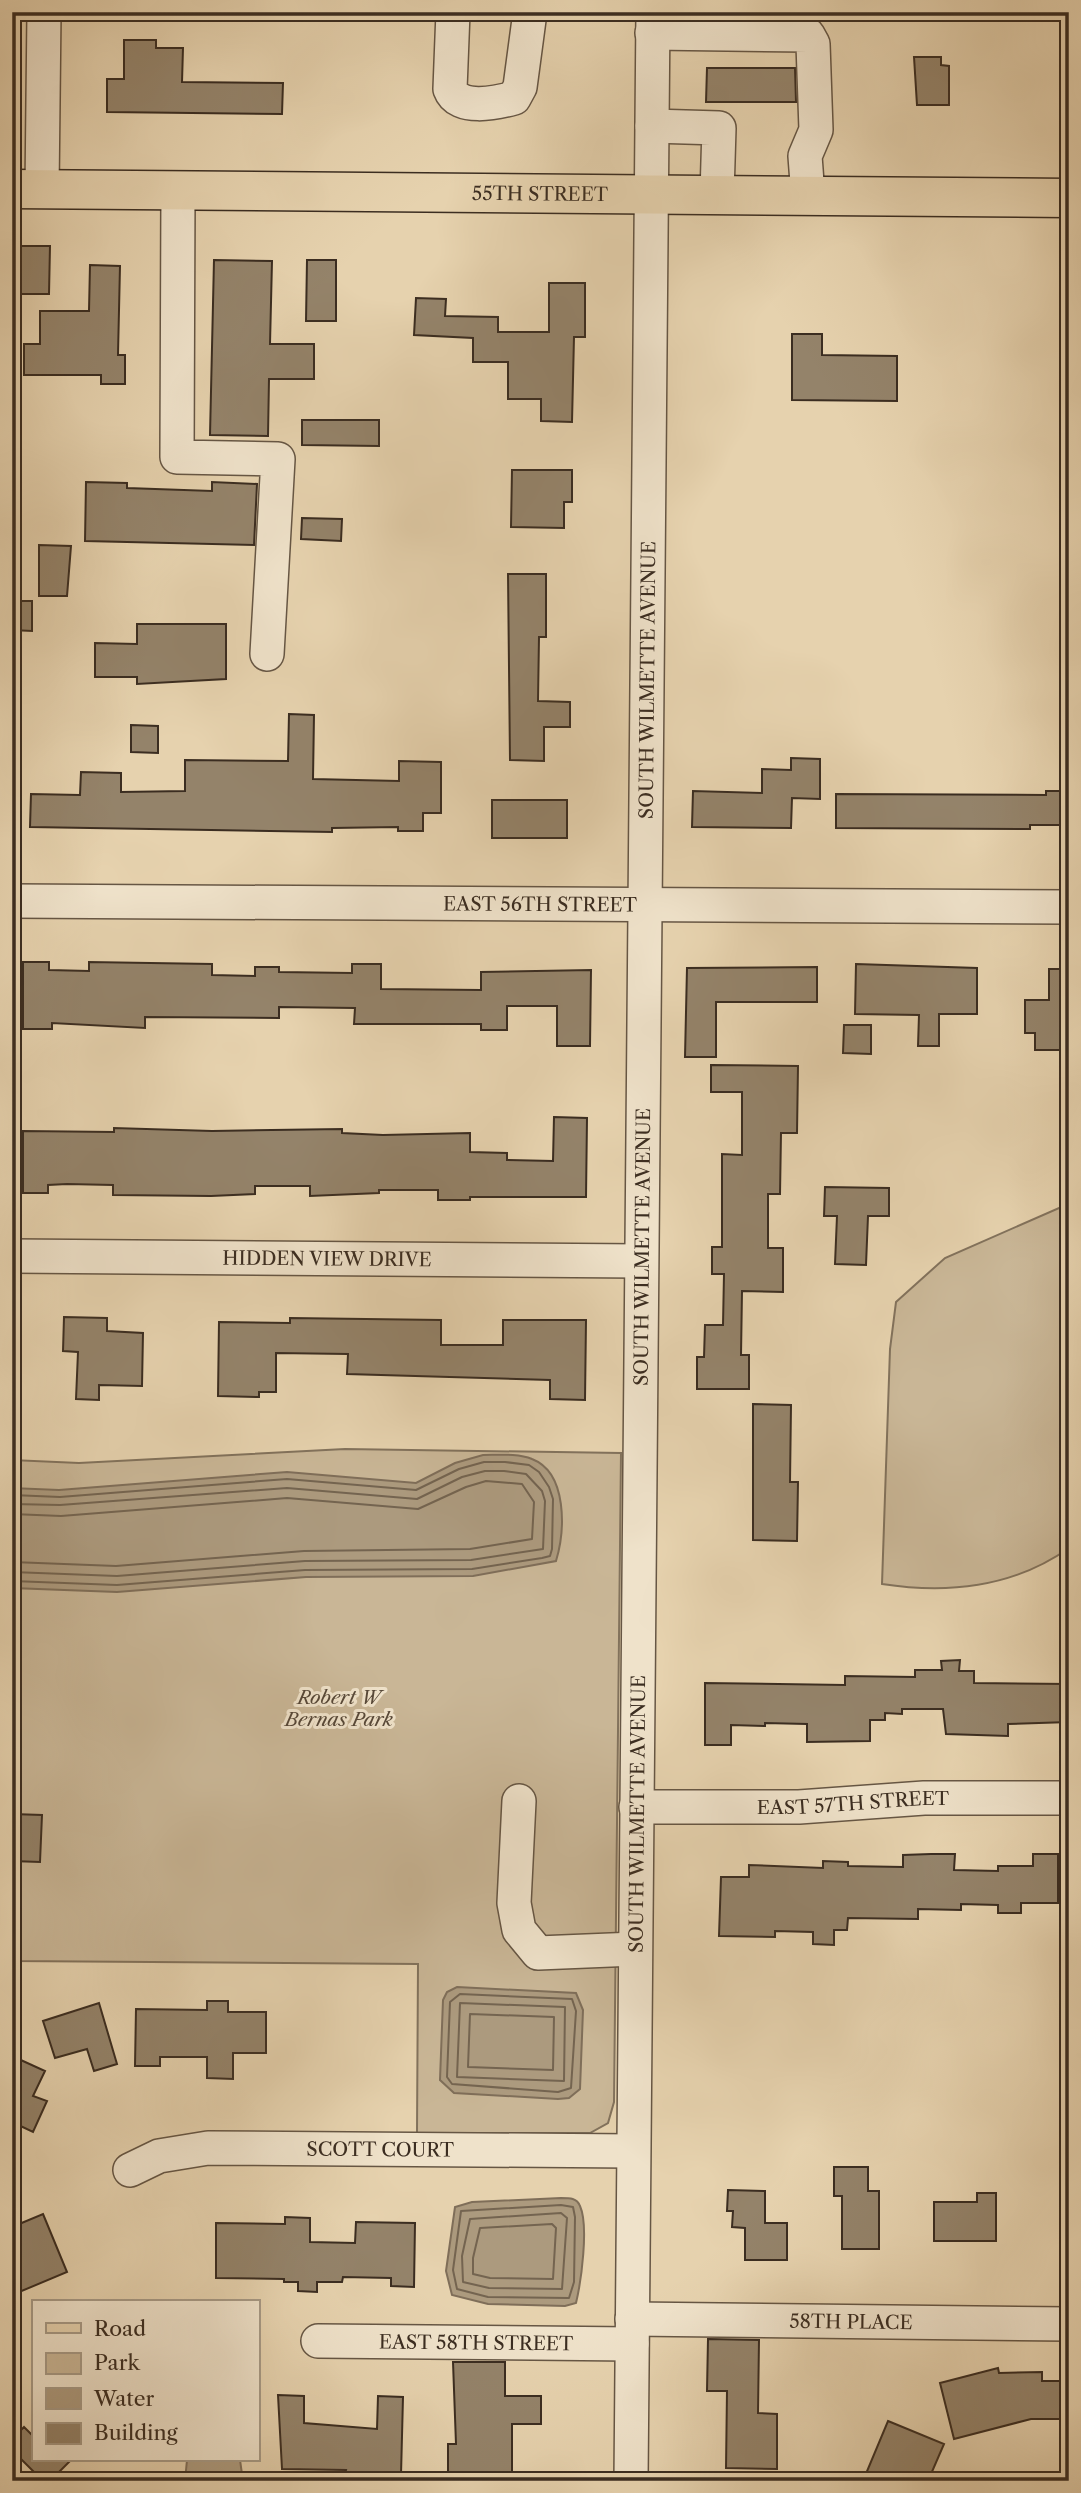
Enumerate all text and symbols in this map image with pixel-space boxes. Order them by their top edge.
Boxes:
street label: 55TH STREET [472,181,609,206]
street label: SOUTH WILMETTE AVENUE [634,541,660,819]
street label: EAST 56TH STREET [443,892,638,916]
street label: SOUTH WILMETTE AVENUE [629,1108,655,1386]
street label: HIDDEN VIEW DRIVE [222,1246,432,1271]
street label: SOUTH WILMETTE AVENUE [624,1675,650,1953]
park label: Robert W Bernas Park [283,1686,393,1731]
street label: EAST 57TH STREET [757,1787,950,1819]
street label: SCOTT COURT [306,2137,455,2161]
legend [32,2300,259,2462]
street label: 58TH PLACE [789,2309,913,2334]
text: Road [94,2316,146,2341]
street label: EAST 58TH STREET [379,2330,574,2355]
text: Park [94,2350,140,2375]
text: Water [93,2386,154,2411]
text: Building [94,2420,179,2445]

